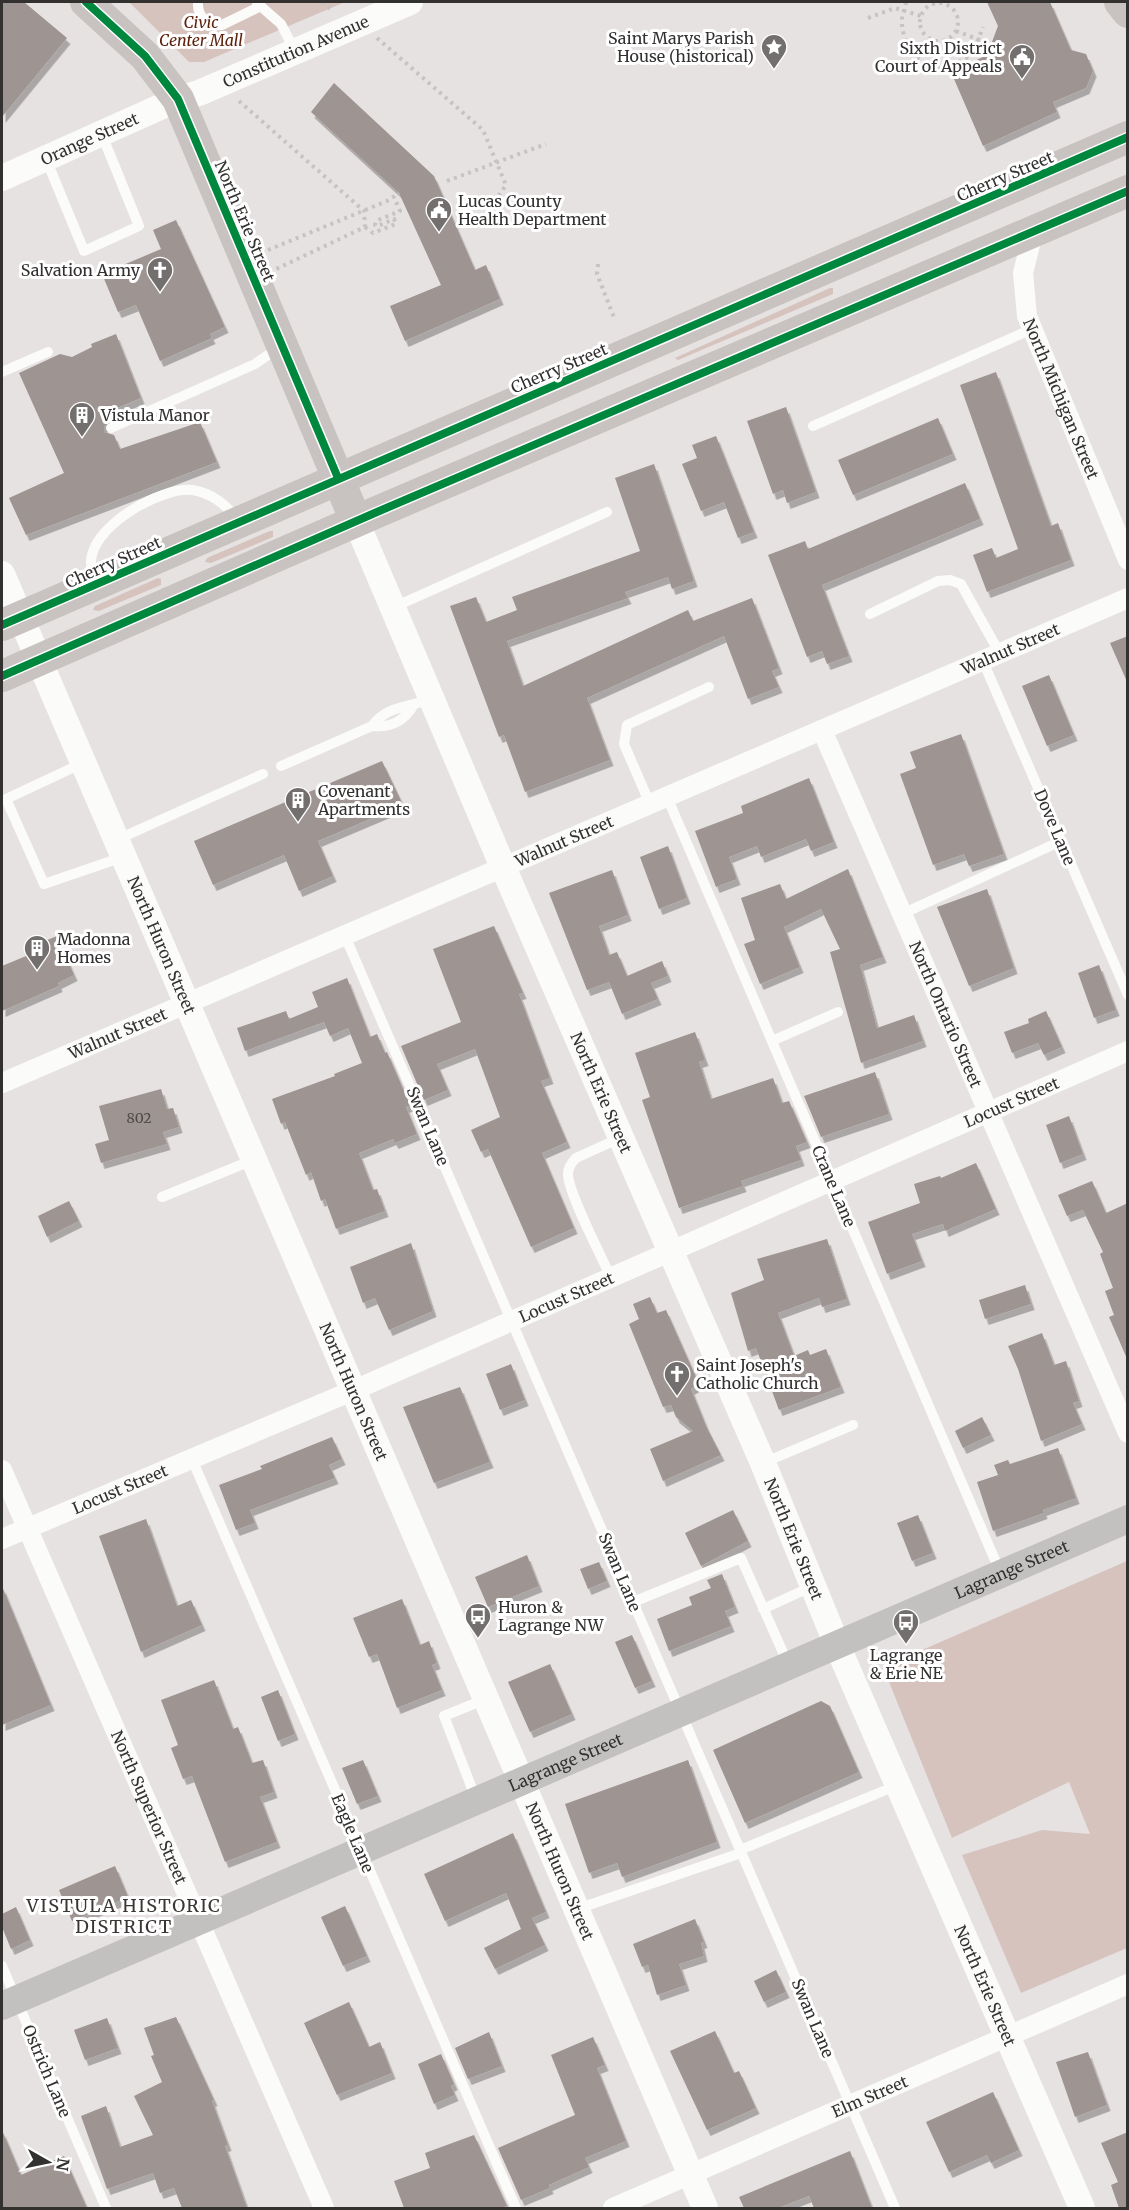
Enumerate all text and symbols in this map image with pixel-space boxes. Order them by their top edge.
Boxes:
street label: Constitution Avenue [220,11,372,92]
park label: Civic Center Mall [159,12,243,50]
place label: Saint Marys Parish House (historical) [608,28,754,66]
place icon: Saint Marys Parish House (historical) [759,32,789,70]
place label: Sixth District Court of Appeals [875,38,1003,76]
public building icon: Sixth District Court of Appeals [1007,42,1037,80]
street label: Orange Street [38,108,142,169]
street label: Cherry Street [954,146,1057,205]
street label: North Erie Street [210,157,280,285]
place label: Lucas County Health Department [458,191,607,229]
public building icon: Lucas County Health Department [424,195,454,233]
church icon: Salvation Army [145,255,175,293]
place label: Salvation Army [21,260,141,280]
street label: North Michigan Street [1019,315,1104,483]
street label: Cherry Street [508,338,611,397]
building icon: Vistula Manor [67,400,97,438]
place label: Vistula Manor [100,405,210,425]
street label: Cherry Street [62,532,165,592]
street label: Walnut Street [957,618,1063,679]
place label: Covenant Apartments [317,781,410,819]
building icon: Covenant Apartments [283,785,313,823]
street label: Dove Lane [1030,786,1080,868]
street label: Walnut Street [511,811,617,871]
street label: North Huron Street [123,873,200,1018]
place label: Madonna Homes [57,929,131,967]
building icon: Madonna Homes [22,933,52,971]
street label: North Ontario Street [905,938,987,1091]
street label: Walnut Street [65,1003,171,1064]
street label: North Erie Street [566,1029,637,1157]
street label: Locust Street [961,1072,1063,1132]
street label: Swan Lane [402,1084,454,1168]
house number: 802 [126,1109,152,1127]
street label: Crane Lane [808,1142,860,1230]
street label: Locust Street [516,1267,618,1327]
street label: North Huron Street [315,1320,392,1464]
place label: Saint Joseph's Catholic Church [696,1355,819,1393]
church icon: Saint Joseph's Catholic Church [662,1359,692,1397]
street label: Locust Street [69,1460,171,1518]
street label: North Erie Street [760,1475,828,1603]
street label: Swan Lane [594,1530,646,1614]
street label: Lagrange Street [951,1536,1072,1603]
place label: Huron & Lagrange NW [498,1597,605,1635]
bus stop icon: Huron & Lagrange NW [463,1601,493,1639]
bus stop icon: Lagrange & Erie NE [891,1607,921,1645]
place label: Lagrange & Erie NE [869,1645,943,1683]
street label: North Superior Street [107,1727,192,1888]
street label: Lagrange Street [505,1728,626,1796]
street label: Eagle Lane [327,1790,379,1876]
street label: North Huron Street [522,1799,599,1944]
district label: VISTULA HISTORIC DISTRICT [26,1894,221,1938]
street label: North Erie Street [950,1922,1021,2050]
street label: Swan Lane [787,1976,839,2060]
street label: Ostrich Lane [19,2022,75,2120]
street label: Elm Street [829,2071,911,2122]
north arrow [18,2132,78,2192]
text: N [52,2157,74,2173]

